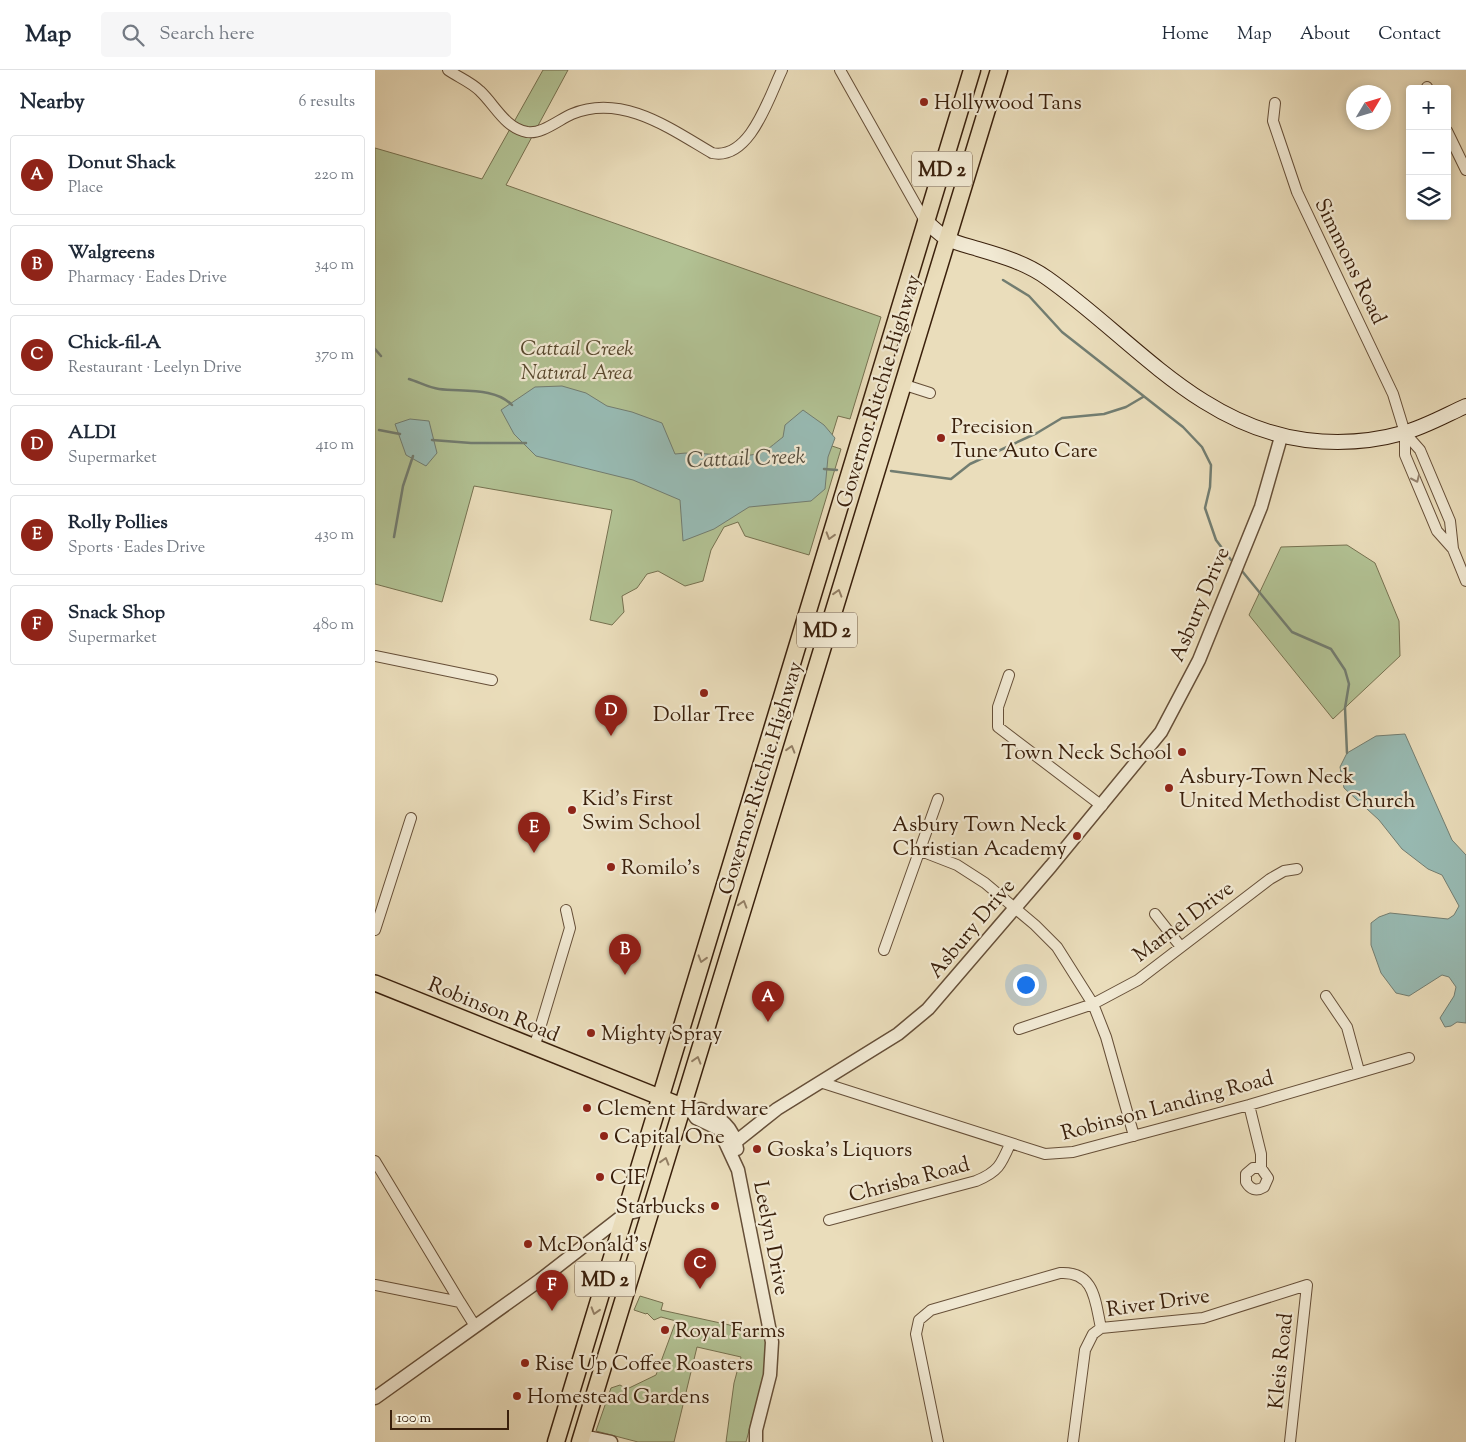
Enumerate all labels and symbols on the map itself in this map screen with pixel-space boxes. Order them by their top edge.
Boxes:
north arrow [1346,85,1391,130]
place label: Hollywood Tans [934,89,1082,119]
marker: Hollywood Tans [918,96,930,108]
road number: MD 2 [912,152,972,186]
street label: Simmons Road [1306,194,1393,330]
street label: Governor Ritchie Highway [830,271,930,512]
park label: Cattail Creek Natural Area [520,335,634,389]
place label: Precision Tune Auto Care [951,413,1098,467]
marker: Precision Tune Auto Care [935,432,947,444]
water label: Cattail Creek [686,442,806,478]
one-way arrow [1410,474,1421,483]
one-way arrow [826,531,836,539]
street label: Asbury Drive [1163,543,1238,667]
one-way arrow [833,590,843,598]
road number: MD 2 [797,612,857,648]
street label: Governor Ritchie Highway [712,658,812,899]
marker: Dollar Tree [698,687,710,699]
pin: D [595,695,627,736]
place label: Dollar Tree [653,701,755,731]
place label: Town Neck School [1001,739,1172,769]
one-way arrow [785,745,795,753]
marker: Town Neck School [1176,746,1188,758]
place label: Asbury-Town Neck United Methodist Church [1179,763,1416,817]
marker: Asbury-Town Neck United Methodist Church [1163,782,1175,794]
place label: Kid's First Swim School [582,785,701,839]
marker: Kid's First Swim School [566,804,578,816]
place label: Asbury Town Neck Christian Academy [892,811,1068,865]
pin: E [518,812,550,853]
marker: Asbury Town Neck Christian Academy [1071,830,1083,842]
place label: Romilo's [621,854,700,884]
marker: Romilo's [605,861,617,873]
street label: Asbury Drive [922,873,1023,986]
street label: Marnel Drive [1128,875,1241,970]
one-way arrow [738,901,748,909]
pin: B [609,934,641,975]
one-way arrow [697,955,707,963]
street label: Robinson Road [423,971,564,1051]
your location [1013,972,1039,998]
pin: A [752,981,784,1022]
place label: Mighty Spray [601,1020,723,1050]
marker: Mighty Spray [585,1027,597,1039]
one-way arrow [691,1056,701,1064]
street label: Robinson Landing Road [1058,1064,1277,1150]
place label: Clement Hardware [597,1095,768,1125]
marker: Clement Hardware [581,1102,593,1114]
place label: Capital One [614,1123,725,1153]
marker: Capital One [598,1130,610,1142]
place label: Goska's Liquors [767,1136,912,1166]
marker: Goska's Liquors [751,1143,763,1155]
street label: Chrisba Road [846,1150,973,1211]
one-way arrow [659,1158,669,1166]
place label: CIF [610,1164,646,1194]
marker: CIF [594,1171,606,1183]
street label: Leelyn Drive [744,1179,796,1298]
place label: Starbucks [616,1193,705,1223]
marker: Starbucks [709,1200,721,1212]
place label: McDonald's [538,1231,647,1261]
marker: McDonald's [522,1238,534,1250]
pin: C [684,1248,716,1289]
road number: MD 2 [575,1262,635,1296]
pin: F [536,1270,568,1311]
street label: River Drive [1105,1282,1212,1326]
one-way arrow [591,1306,601,1315]
street label: Kleis Road [1262,1312,1302,1411]
place label: Royal Farms [675,1317,785,1347]
marker: Royal Farms [659,1324,671,1336]
place label: Rise Up Coffee Roasters [535,1350,753,1380]
marker: Rise Up Coffee Roasters [519,1357,531,1369]
place label: Homestead Gardens [527,1383,710,1413]
marker: Homestead Gardens [511,1390,523,1402]
scale bar [390,1407,509,1430]

